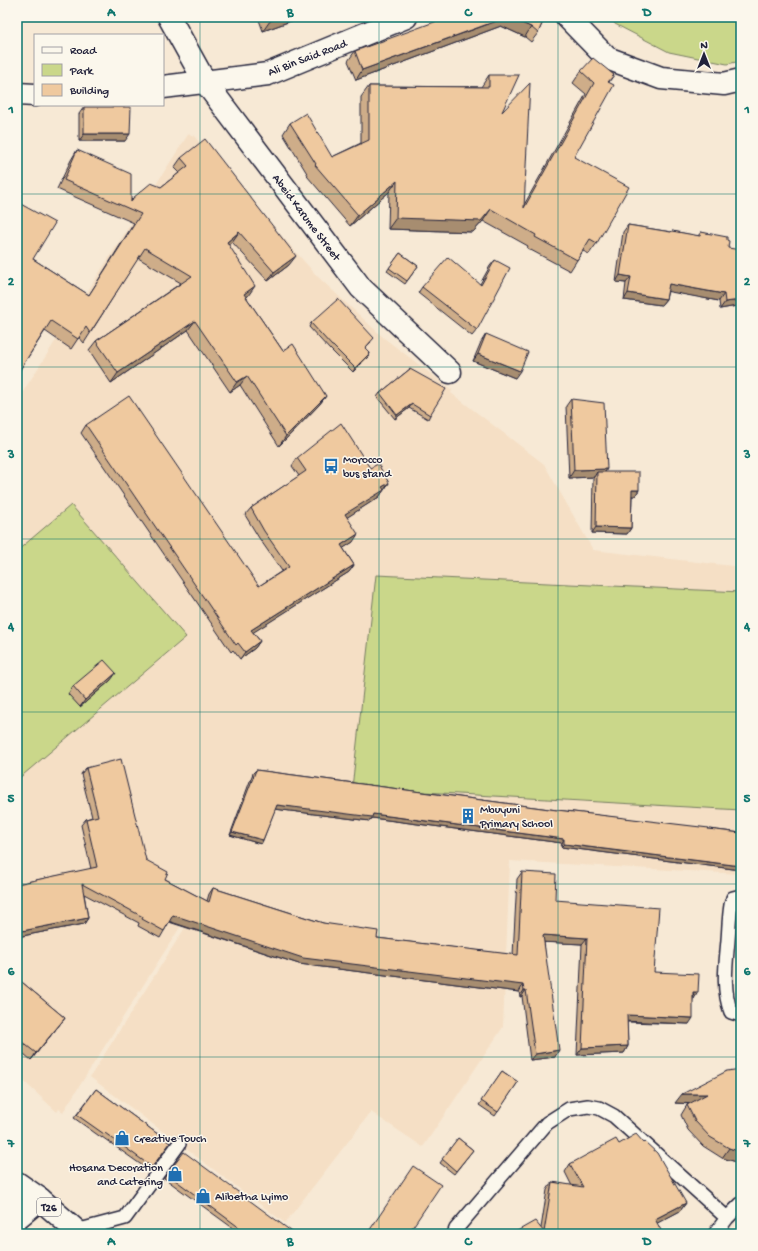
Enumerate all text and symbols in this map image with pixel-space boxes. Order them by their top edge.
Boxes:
text: A [106,6,116,21]
text: B [286,6,295,21]
text: C [463,6,473,21]
text: D [642,6,652,21]
legend [34,34,164,106]
north arrow [684,34,724,74]
street label: Ali Bin Said Road [266,37,350,80]
text: N [700,40,708,52]
text: Road [70,45,97,59]
text: Park [69,65,95,79]
text: Building [69,85,109,99]
text: 1 [7,103,14,118]
text: 1 [743,103,750,118]
street label: Abeid Karume Street [268,172,343,265]
text: 2 [8,275,15,290]
text: 2 [744,275,751,290]
text: 3 [7,448,15,463]
text: 3 [743,448,751,463]
place label: Morocco bus stand [343,454,392,482]
bus stop icon: Morocco bus stand [322,457,340,475]
text: 4 [7,620,15,635]
text: 4 [743,620,751,635]
text: 5 [8,792,15,807]
text: 5 [744,792,751,807]
place label: Mbuyuni Primary School [479,804,553,832]
building icon: Mbuyuni Primary School [459,807,477,825]
text: 6 [8,965,15,980]
text: 6 [744,965,751,980]
shop icon: Creative Touch [113,1129,131,1147]
place label: Creative Touch [134,1133,207,1147]
text: 7 [7,1137,16,1152]
text: 7 [743,1137,752,1152]
place label: Hosana Decoration and Catering [69,1162,163,1190]
shop icon: Hosana Decoration and Catering [166,1165,184,1183]
shop icon: Alibetha Lyimo [194,1187,212,1205]
place label: Alibetha Lyimo [215,1191,288,1205]
road number: T26 [37,1198,61,1216]
text: A [106,1235,116,1250]
text: B [286,1235,295,1250]
text: C [463,1235,473,1250]
text: D [642,1235,652,1250]

